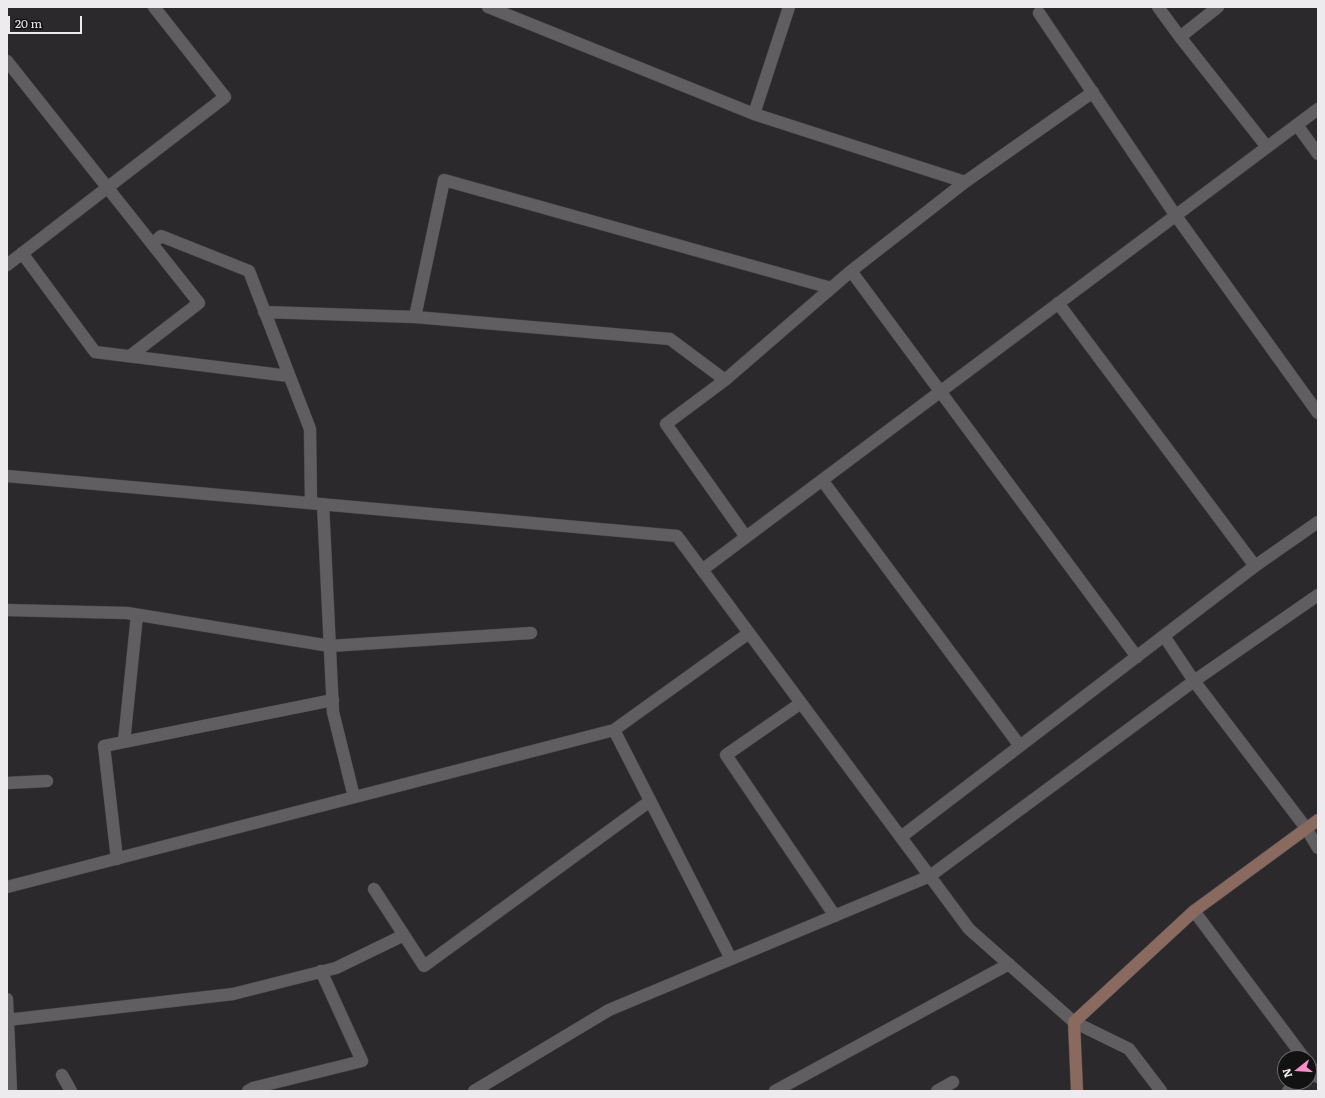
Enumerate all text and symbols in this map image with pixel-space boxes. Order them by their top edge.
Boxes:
scale bar [10,8,84,34]
text: 20 m [15,14,42,32]
north arrow [1277,1050,1317,1090]
text: N [1277,1066,1295,1080]

